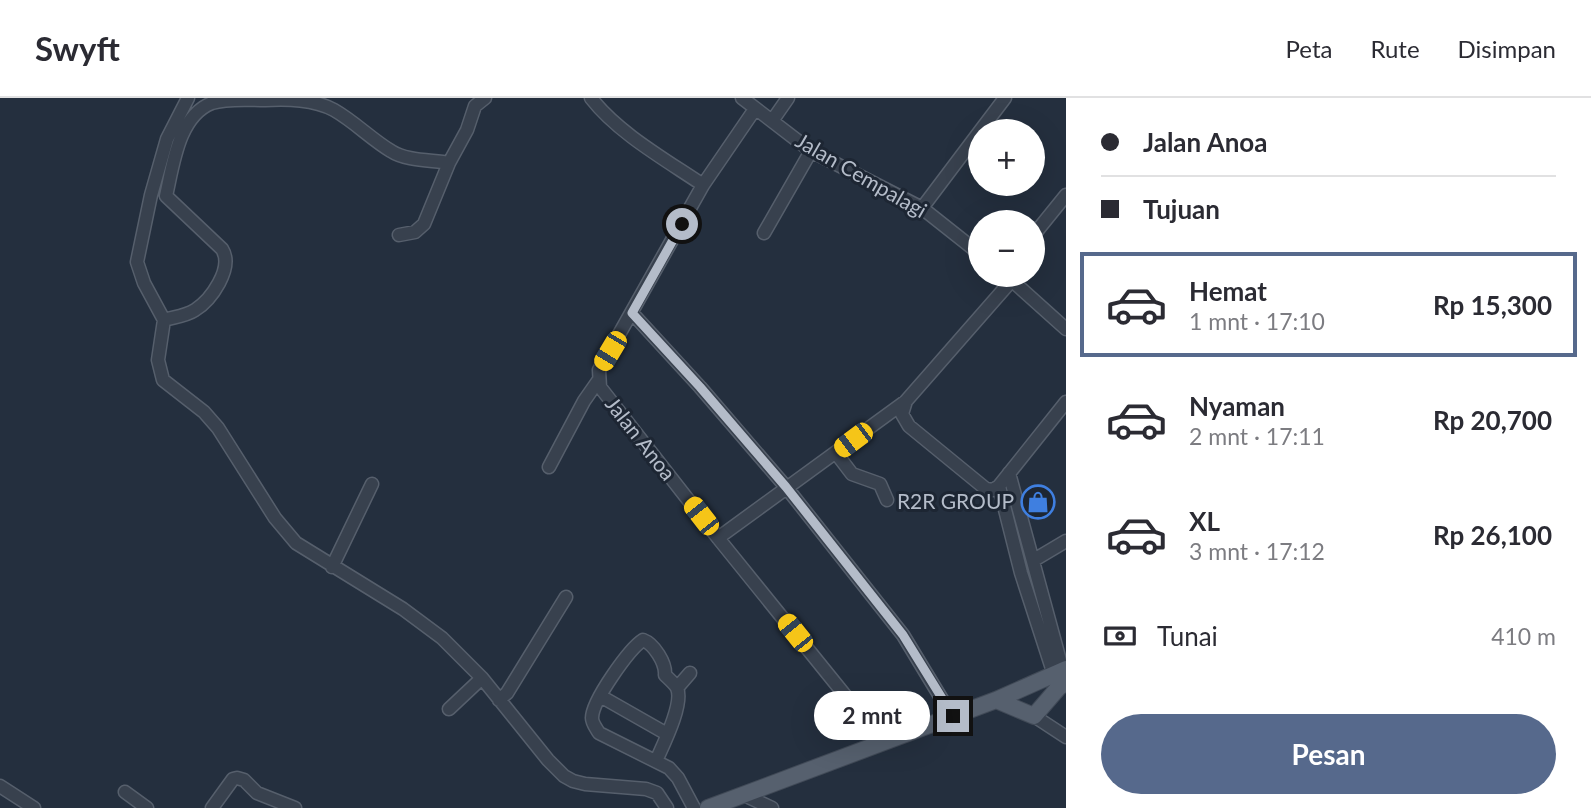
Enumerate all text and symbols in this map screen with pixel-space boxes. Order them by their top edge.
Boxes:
text: Swyft [35,28,120,68]
text: Peta [1286,34,1332,63]
text: Rute [1370,34,1420,63]
text: Disimpan [1458,34,1556,63]
map controls [968,119,1045,287]
button: + [968,119,1045,196]
text: Jalan Anoa [1143,126,1268,158]
street label: Jalan Cempalagi [792,127,932,222]
text: Tujuan [1143,193,1220,225]
route start [666,208,698,240]
button: − [968,210,1045,287]
icon: car [1105,273,1168,336]
text: Hemat [1189,275,1267,307]
text: Rp 15,300 [1433,289,1552,321]
text: 1 mnt · 17:10 [1189,307,1325,335]
car [591,328,630,374]
icon: car [1105,388,1168,451]
text: Nyaman [1189,390,1285,422]
street label: Jalan Anoa [601,391,681,485]
text: Rp 20,700 [1433,404,1552,436]
car [830,419,877,461]
text: 2 mnt · 17:11 [1189,422,1325,450]
shop icon: R2R GROUP [1019,483,1057,521]
place label: R2R GROUP [897,488,1014,513]
car [680,493,723,539]
icon: car [1105,503,1168,566]
text: XL [1189,505,1220,537]
text: Rp 26,100 [1433,519,1552,551]
text: 3 mnt · 17:12 [1189,537,1325,565]
car [774,610,817,656]
icon: cash [1101,617,1139,655]
text: Tunai [1157,620,1218,652]
text: 410 m [1491,622,1556,650]
callout: 2 mnt [813,692,928,740]
route end [937,700,969,732]
text: 2 mnt [842,701,902,729]
button: Pesan [1101,714,1556,794]

